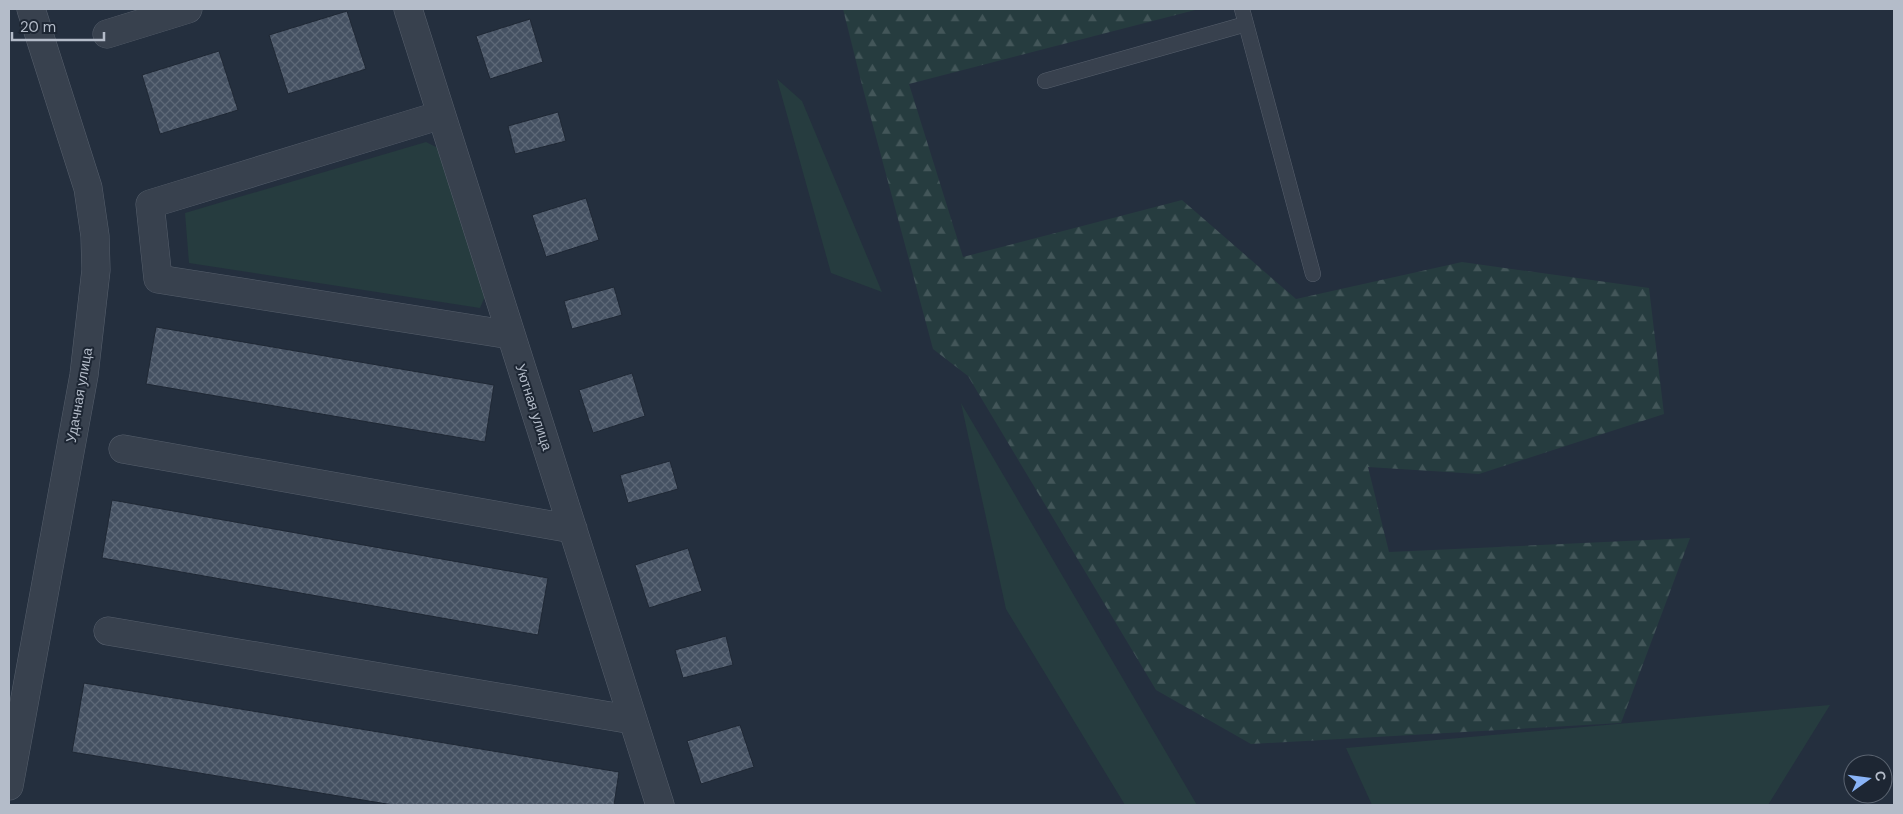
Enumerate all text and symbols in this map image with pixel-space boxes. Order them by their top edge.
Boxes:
scale bar [12,10,105,42]
text: 20 m [20,17,56,37]
street label: Удачная улица [62,346,96,444]
street label: Уютная улица [512,361,557,453]
north arrow [1843,754,1893,804]
text: С [1871,769,1891,783]

